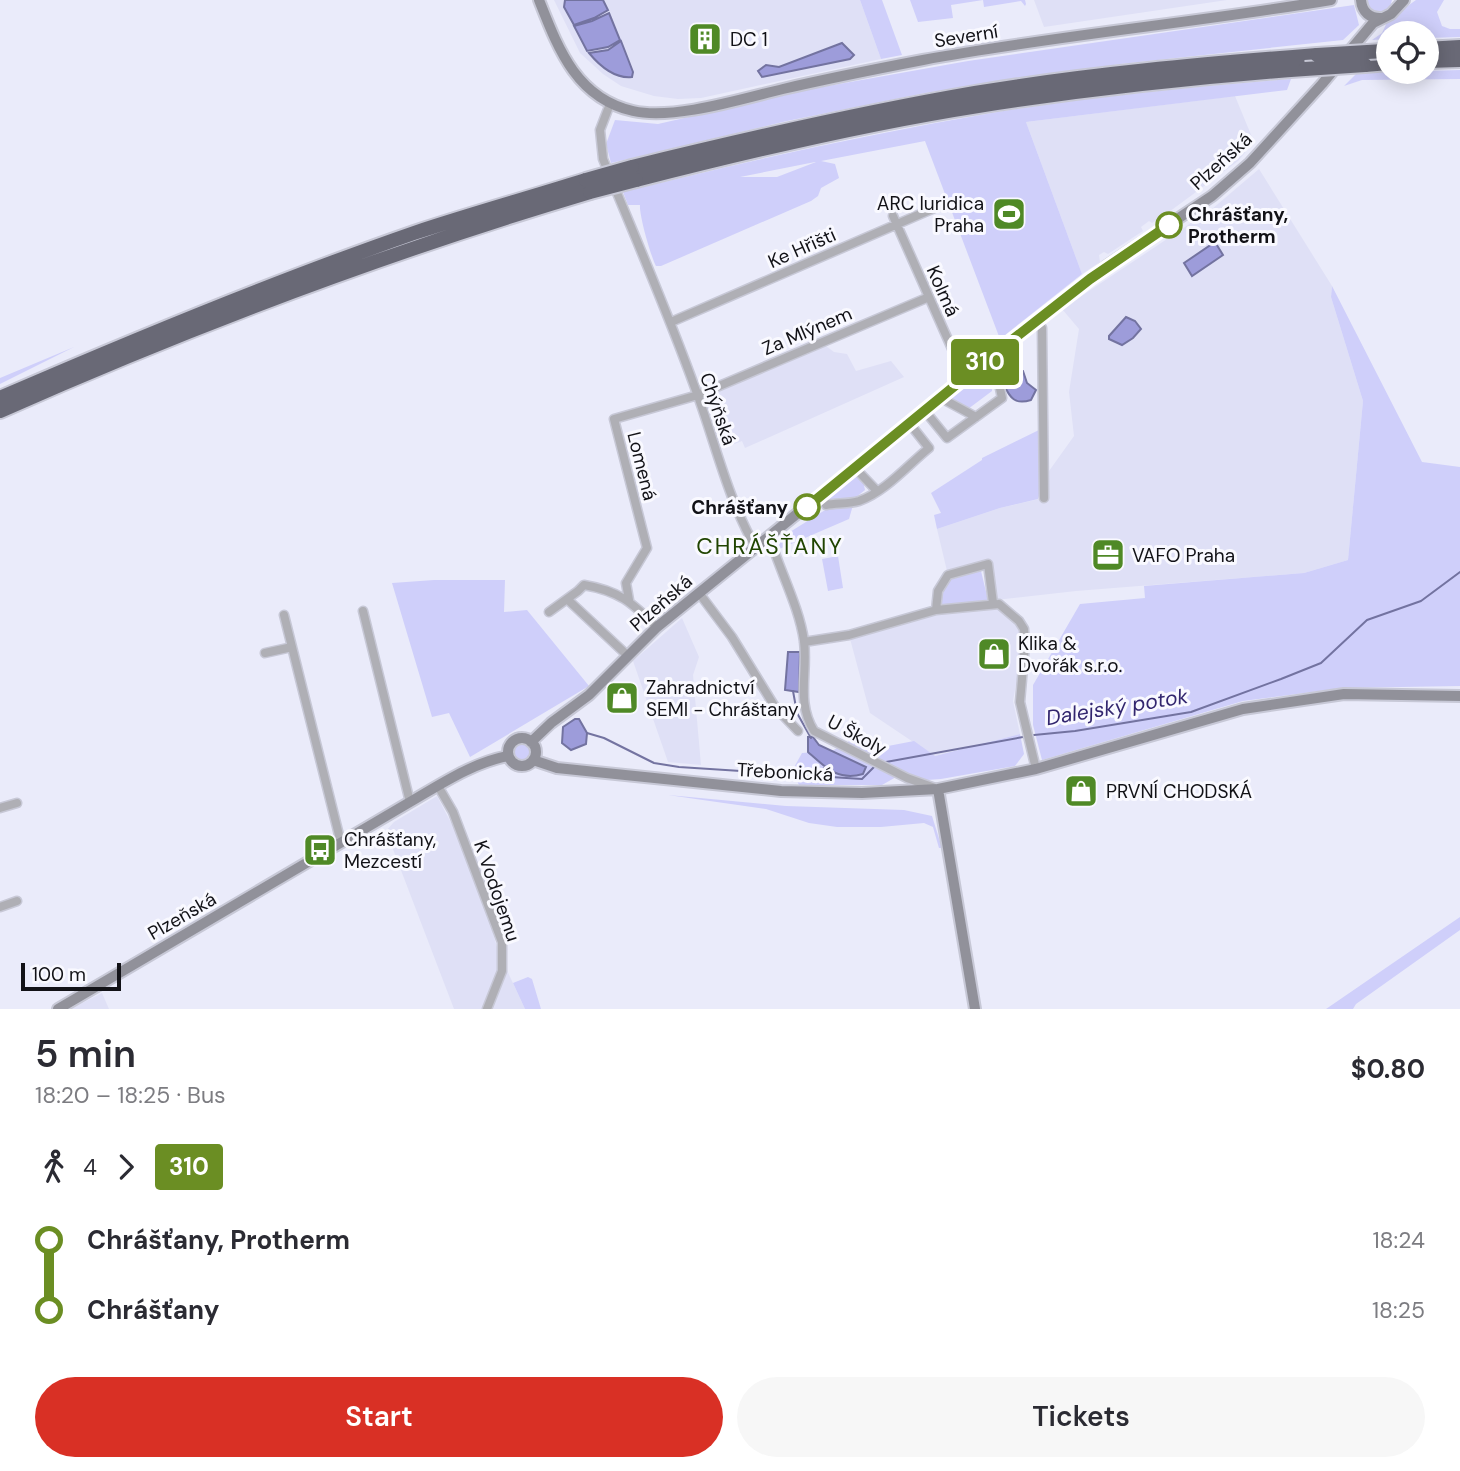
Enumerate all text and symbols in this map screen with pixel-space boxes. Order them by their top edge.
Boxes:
street label: Severní [932,19,1000,53]
building icon: DC 1 [686,20,724,58]
map controls [1376,21,1439,84]
button: locate [1376,21,1439,84]
place label: DC 1 [730,27,768,52]
street label: Plzeňská [1185,127,1257,195]
place label: ARC Iuridica Praha [877,191,984,238]
sports icon: ARC Iuridica Praha [990,195,1028,233]
place label: Chrášťany, Protherm [1188,202,1288,249]
marker: Chrášťany, Protherm [1156,212,1182,238]
street label: Ke Hřišti [764,222,840,274]
street label: Kolmá [921,262,965,320]
street label: Za Mlýnem [758,301,856,361]
line badge: 310 [945,339,1025,385]
text: 310 [965,346,1005,377]
street label: Chýňská [694,369,742,449]
street label: Lomená [621,429,663,503]
marker: Chrášťany [794,494,820,520]
place label: Chrášťany [691,495,789,520]
district label: CHRÁŠŤANY [696,531,844,561]
office icon: VAFO Praha [1089,536,1127,574]
place label: VAFO Praha [1132,543,1235,568]
street label: Plzeňská [624,569,698,637]
place label: Klika & Dvořák s.r.o. [1018,631,1122,678]
shop icon: Klika & Dvořák s.r.o. [975,635,1013,673]
place label: Zahradnictví SEMI - Chráštany [646,675,799,722]
shop icon: Zahradnictví SEMI - Chráštany [603,679,641,717]
water label: Dalejský potok [1044,682,1190,732]
street label: U Školy [823,709,891,761]
street label: Třebonická [736,757,834,787]
shop icon: PRVNÍ CHODSKÁ [1062,772,1100,810]
place label: PRVNÍ CHODSKÁ [1106,779,1253,804]
place label: Chrášťany, Mezcestí [344,827,436,874]
bus stop icon: Chrášťany, Mezcestí [301,831,339,869]
street label: K Vodojemu [468,837,526,945]
street label: Plzeňská [143,886,221,946]
scale bar [21,960,121,992]
text: 100 m [32,962,86,987]
text: 5 min [35,1029,136,1079]
text: $0.80 [1351,1052,1425,1086]
text: 18:20 – 18:25 · Bus [35,1080,226,1110]
icon: walk [35,1148,73,1186]
icon: forward [107,1148,145,1186]
text: 310 [169,1151,209,1182]
text: 4 [83,1152,97,1182]
text: Chrášťany, Protherm [87,1223,350,1257]
text: 18:24 [1372,1225,1425,1255]
text: Chrášťany [87,1293,219,1327]
text: 18:25 [1372,1295,1425,1325]
button: Start [35,1377,723,1457]
button: Tickets [737,1377,1425,1457]

